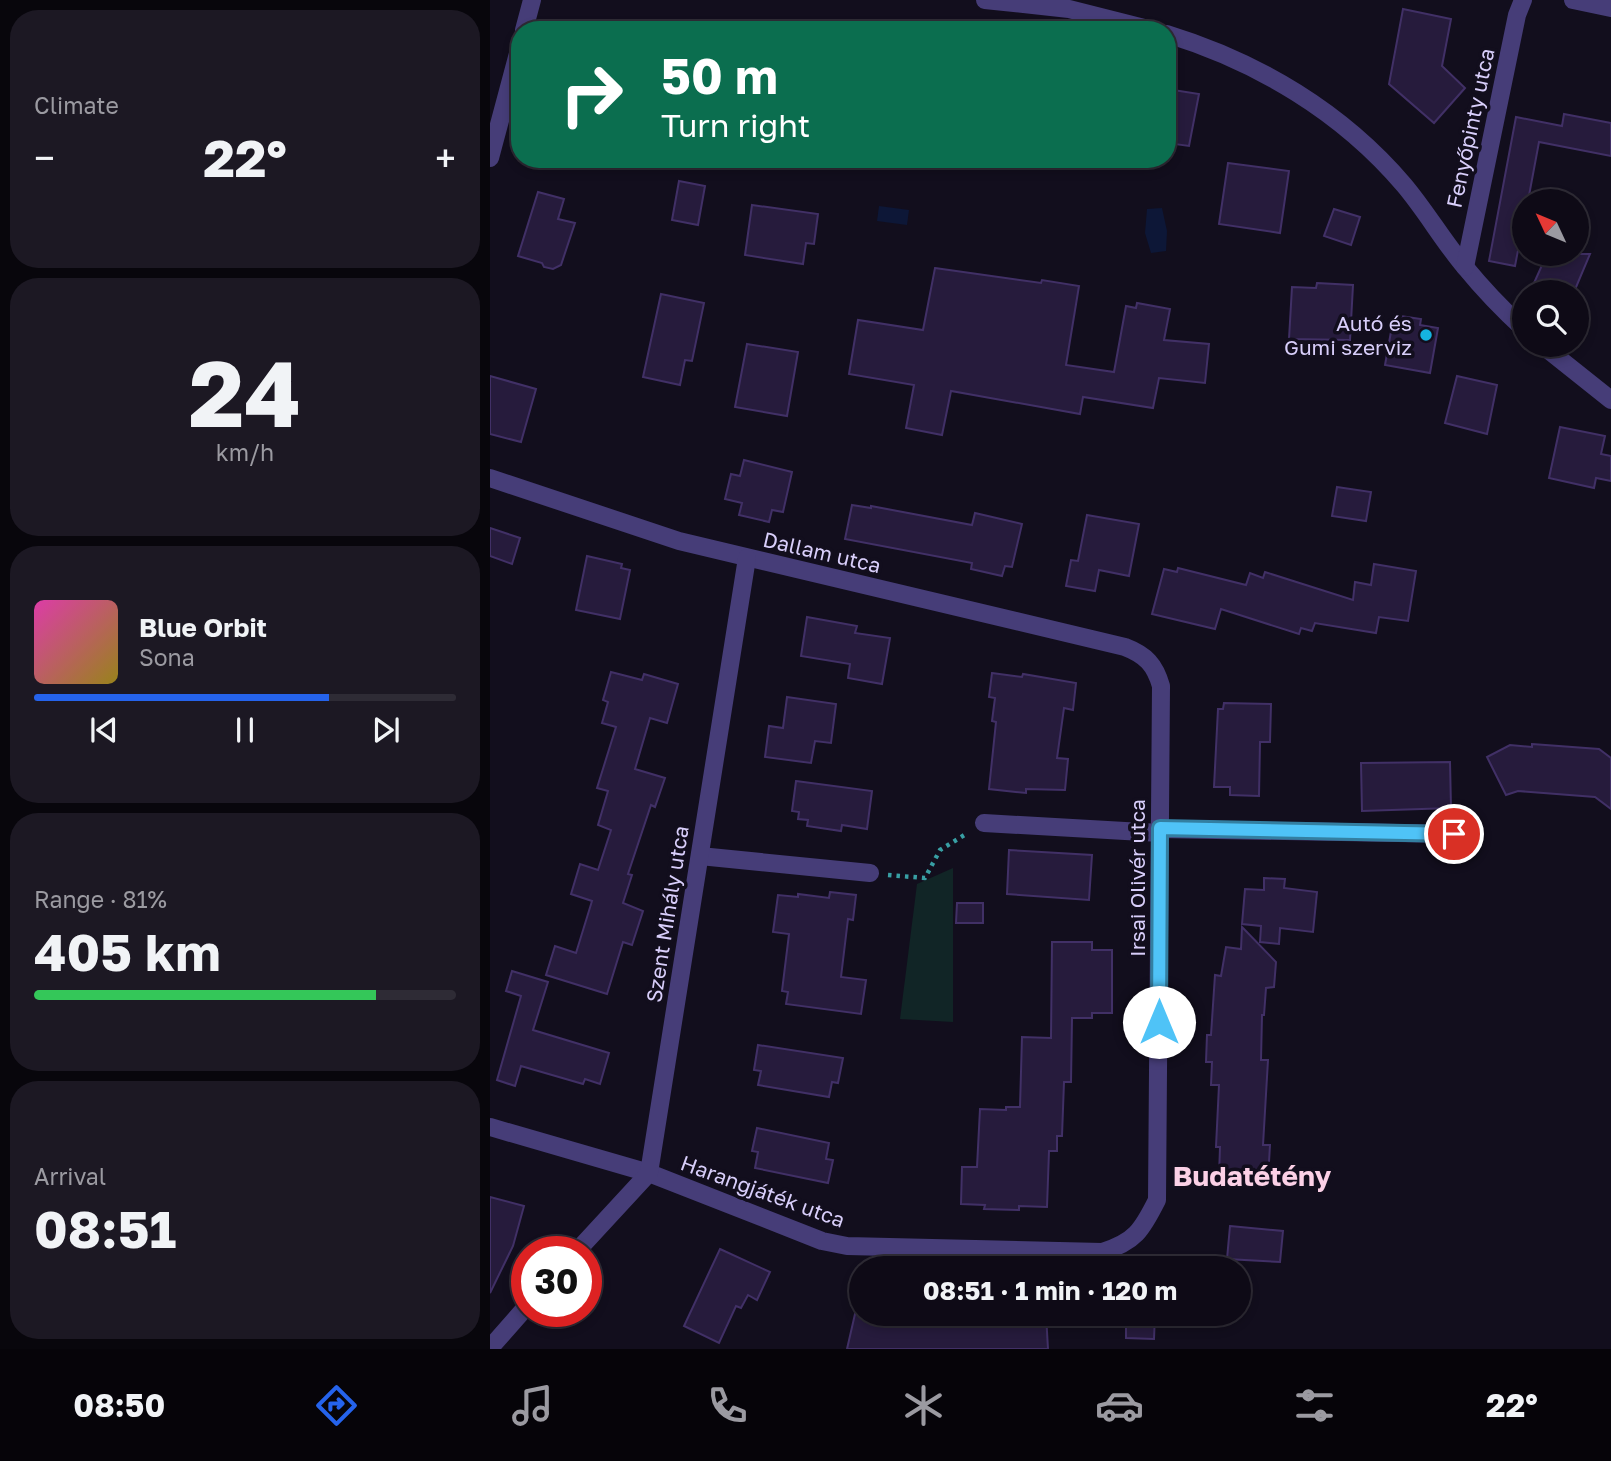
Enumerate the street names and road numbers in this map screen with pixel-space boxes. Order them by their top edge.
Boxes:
street label: Fenyőpinty utca [1440,46,1500,210]
street label: Dallam utca [761,526,883,578]
street label: Irsai Olivér utca [1124,799,1150,957]
street label: Szent Mihály utca [640,824,694,1004]
street label: Harangjáték utca [677,1149,849,1233]

